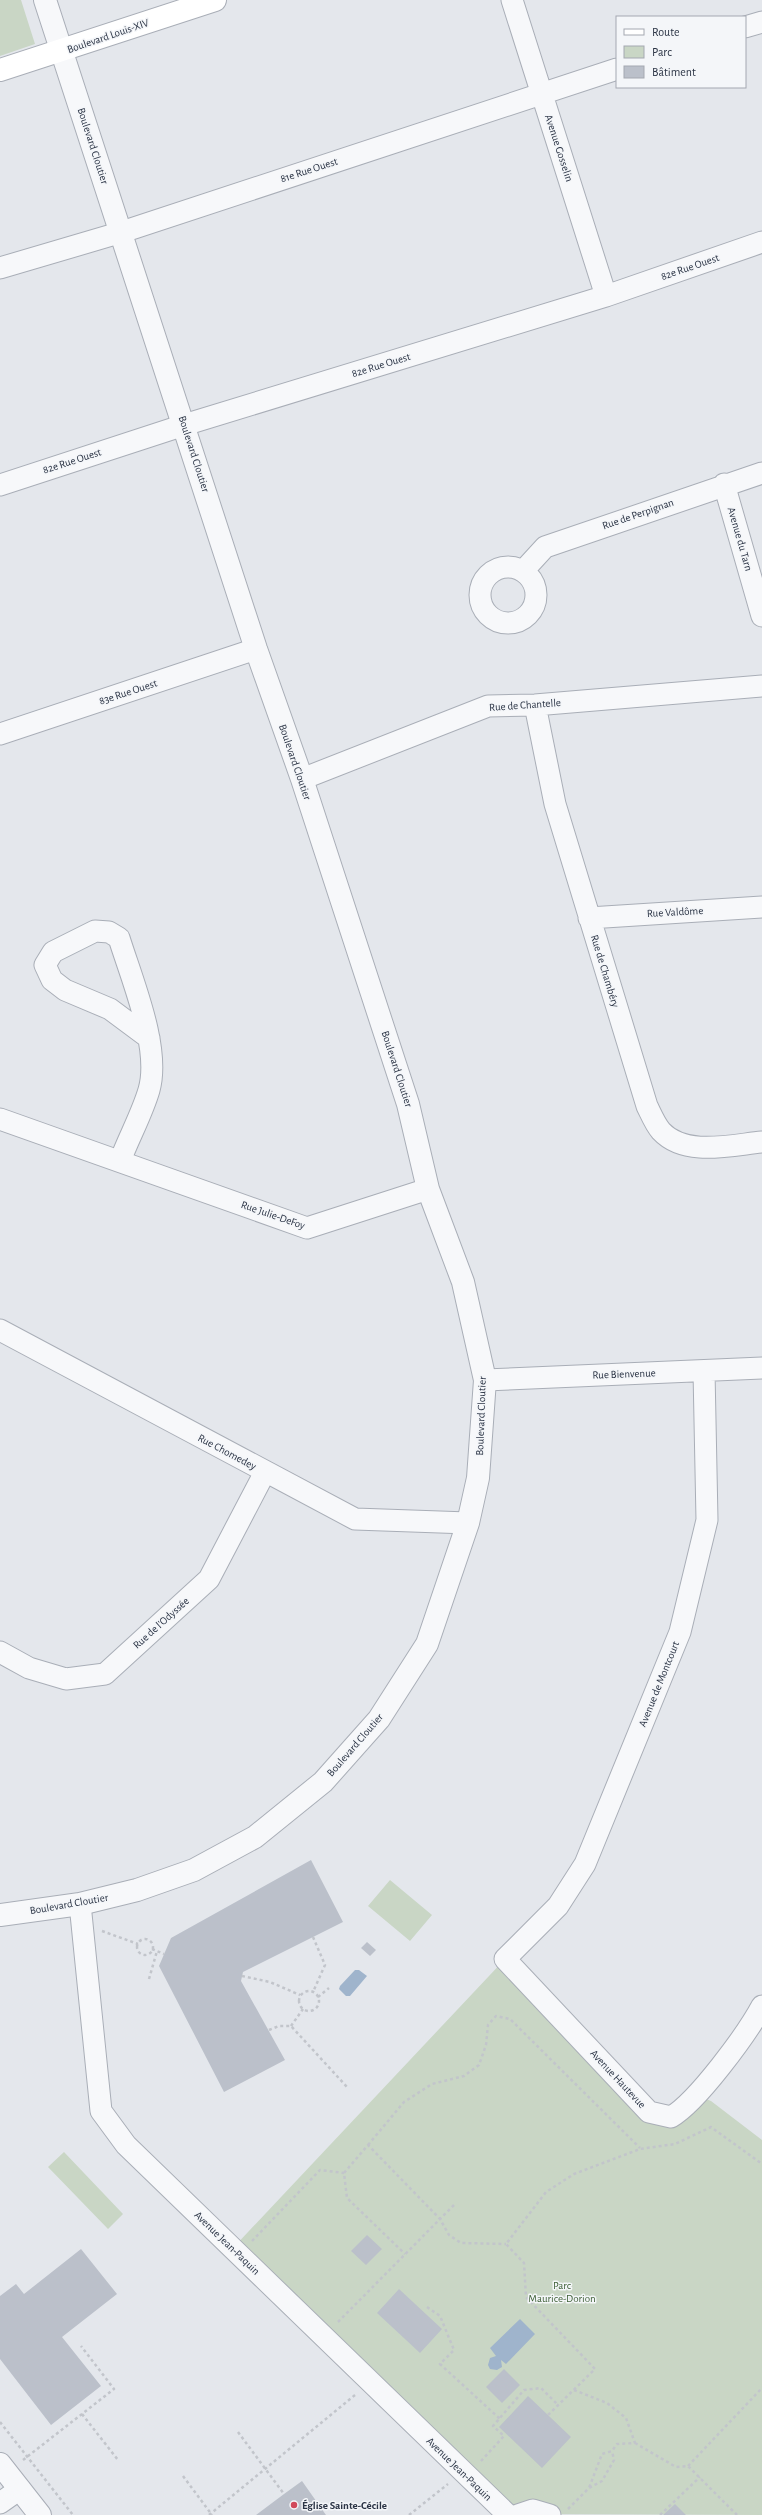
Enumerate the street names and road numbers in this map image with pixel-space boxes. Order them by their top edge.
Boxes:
street label: Boulevard Louis-XIV [66,17,151,55]
street label: Boulevard Cloutier [76,107,111,186]
street label: Avenue Gosselin [543,113,575,183]
street label: 81e Rue Ouest [279,155,339,184]
street label: 82e Rue Ouest [660,252,721,282]
street label: 82e Rue Ouest [350,351,412,379]
street label: Boulevard Cloutier [177,415,212,494]
street label: 82e Rue Ouest [41,446,103,476]
street label: Rue de Perpignan [601,497,675,531]
street label: Avenue du Tarn [726,506,754,572]
street label: 83e Rue Ouest [98,677,159,707]
street label: Rue de Chantelle [489,697,561,713]
street label: Boulevard Cloutier [277,723,313,802]
street label: Rue Valdôme [646,905,704,919]
street label: Rue de Chambéry [589,933,621,1009]
street label: Boulevard Cloutier [380,1030,415,1109]
street label: Rue Julie-DeFoy [240,1199,307,1231]
street label: Rue Bienvenue [592,1367,656,1381]
street label: Boulevard Cloutier [474,1376,488,1456]
street label: Rue Chomedey [196,1432,258,1472]
street label: Rue de l'Odyssée [131,1595,191,1651]
street label: Avenue de Montcourt [637,1639,681,1728]
street label: Boulevard Cloutier [325,1711,385,1779]
street label: Boulevard Cloutier [29,1892,109,1916]
street label: Avenue Hautevue [588,2048,648,2110]
street label: Avenue Jean-Paquin [192,2209,262,2277]
street label: Avenue Jean-Paquin [424,2435,494,2503]

